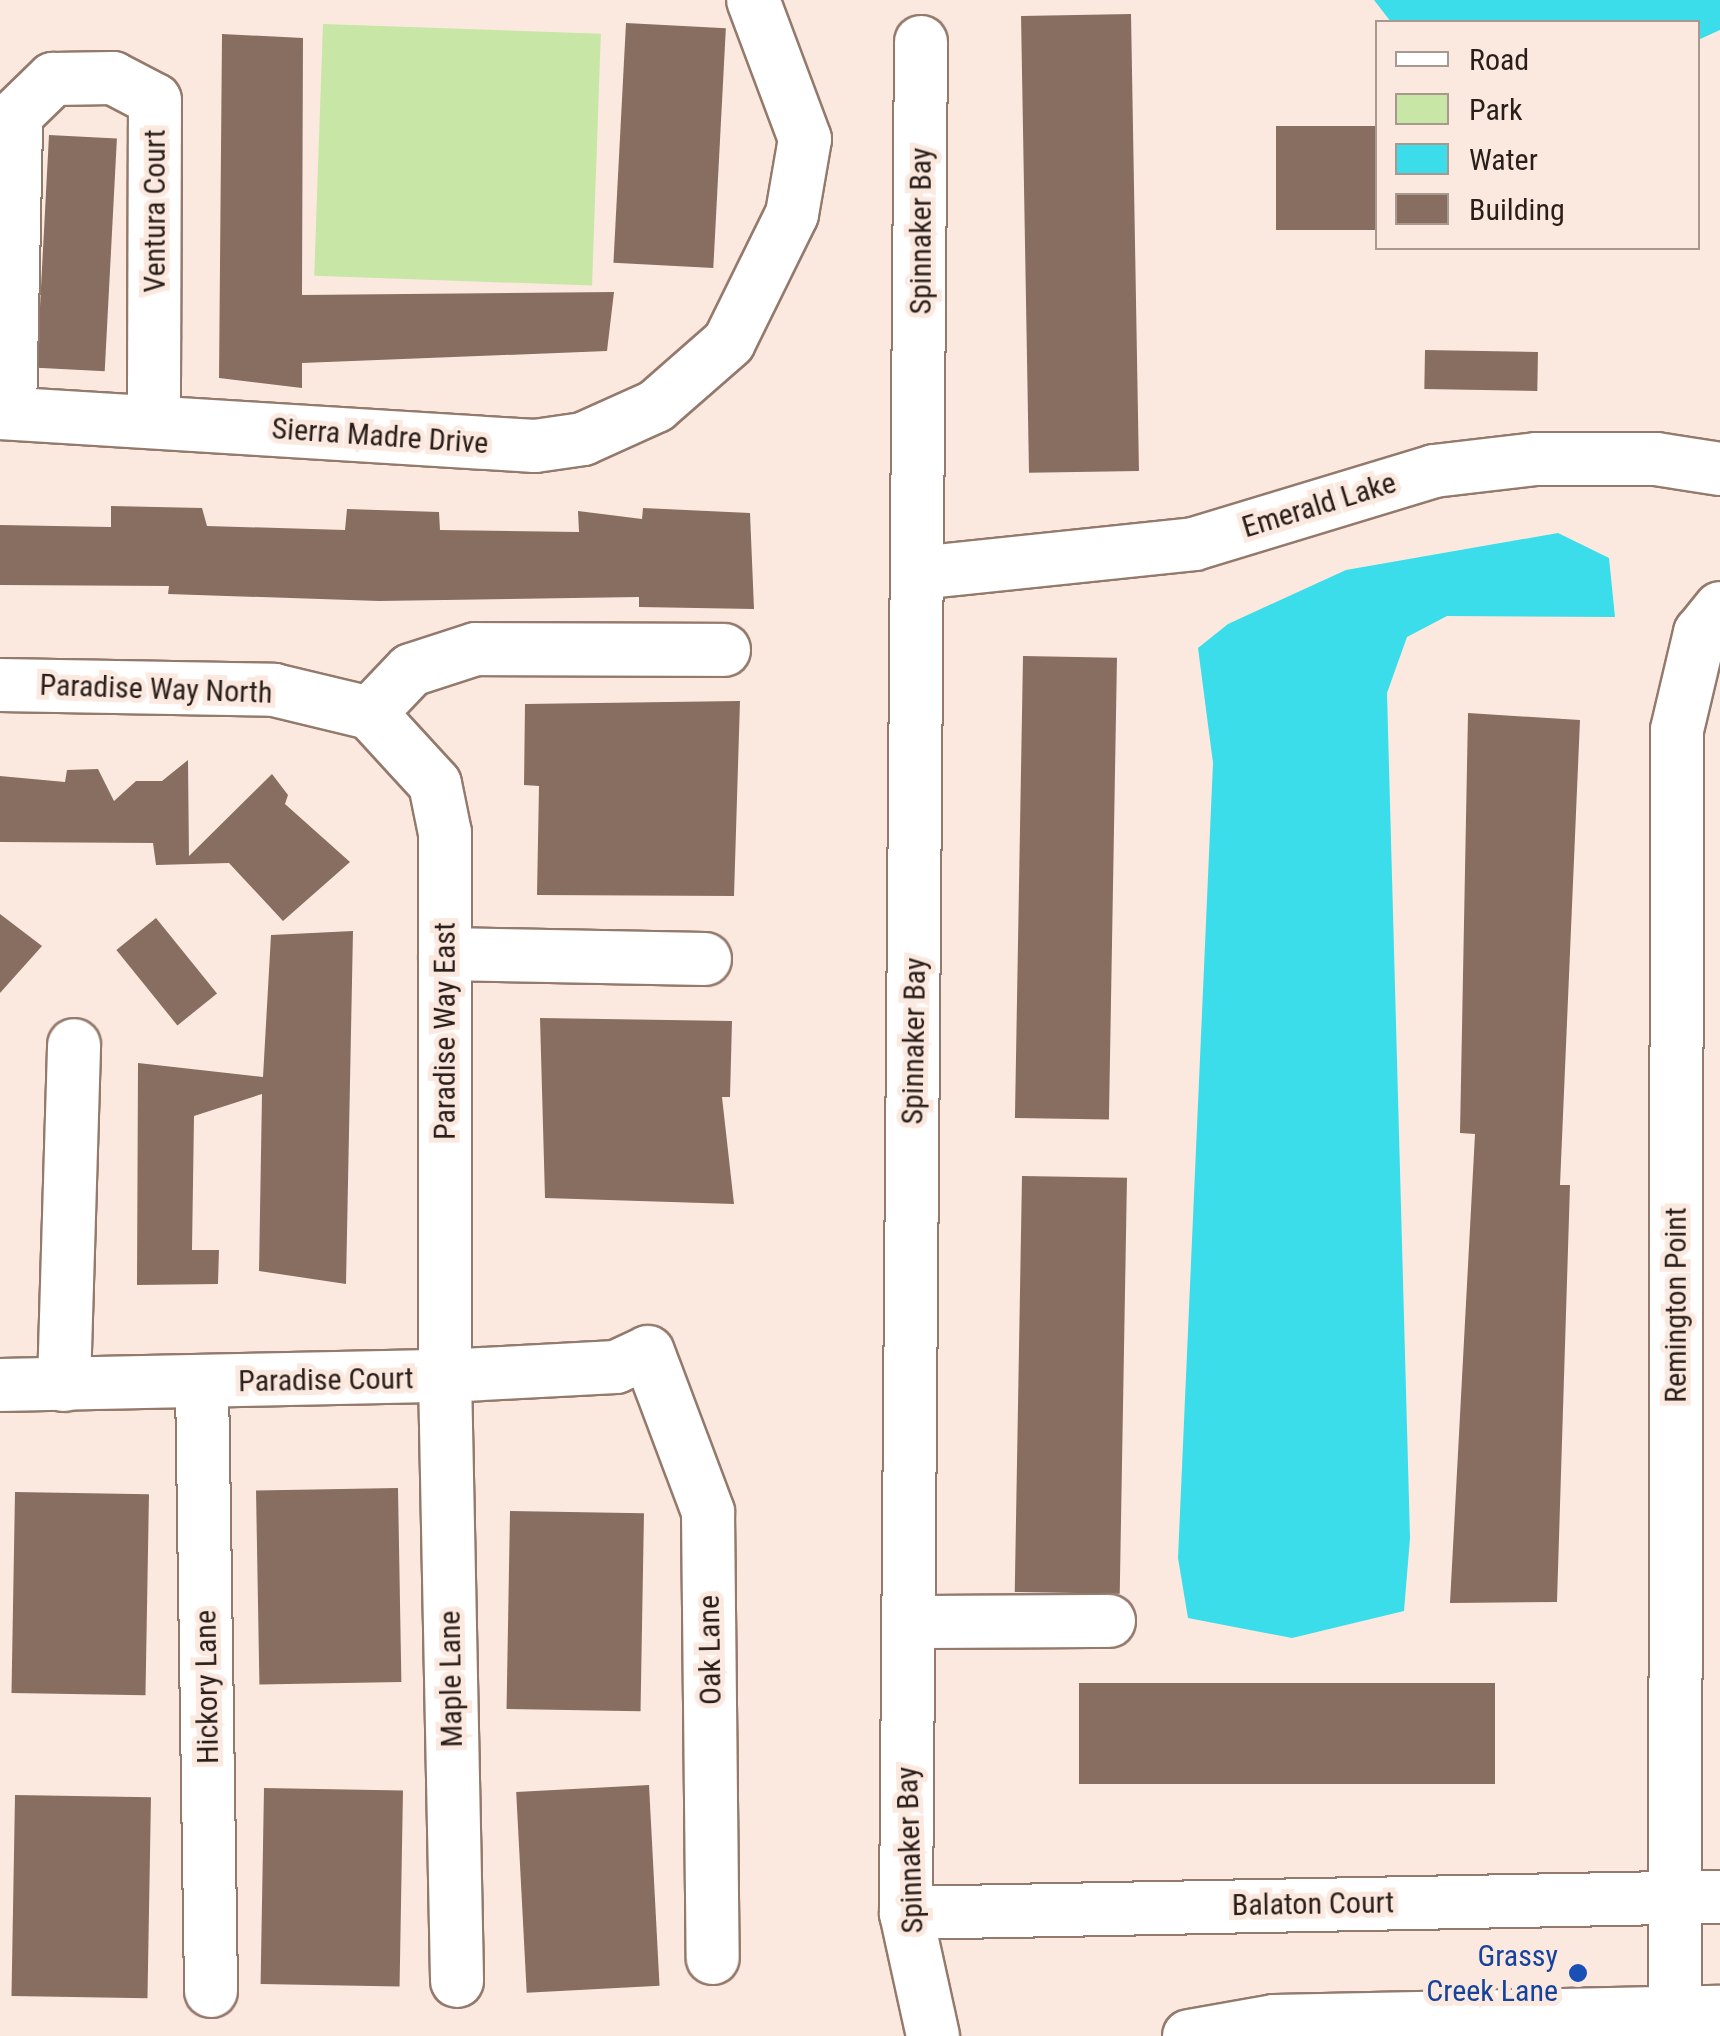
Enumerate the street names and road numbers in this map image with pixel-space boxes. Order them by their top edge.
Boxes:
street label: Ventura Court [137,129,173,293]
street label: Spinnaker Bay [903,147,939,315]
street label: Sierra Madre Drive [270,410,490,462]
street label: Emerald Lake [1238,465,1400,545]
street label: Paradise Way North [39,667,273,711]
street label: Paradise Way East [427,922,463,1140]
street label: Spinnaker Bay [895,957,933,1125]
street label: Remington Point [1658,1207,1694,1403]
street label: Paradise Court [238,1360,414,1400]
street label: Oak Lane [691,1595,729,1705]
street label: Hickory Lane [188,1610,226,1764]
street label: Maple Lane [432,1610,470,1748]
street label: Spinnaker Bay [889,1766,931,1934]
street label: Balaton Court [1232,1885,1394,1923]

